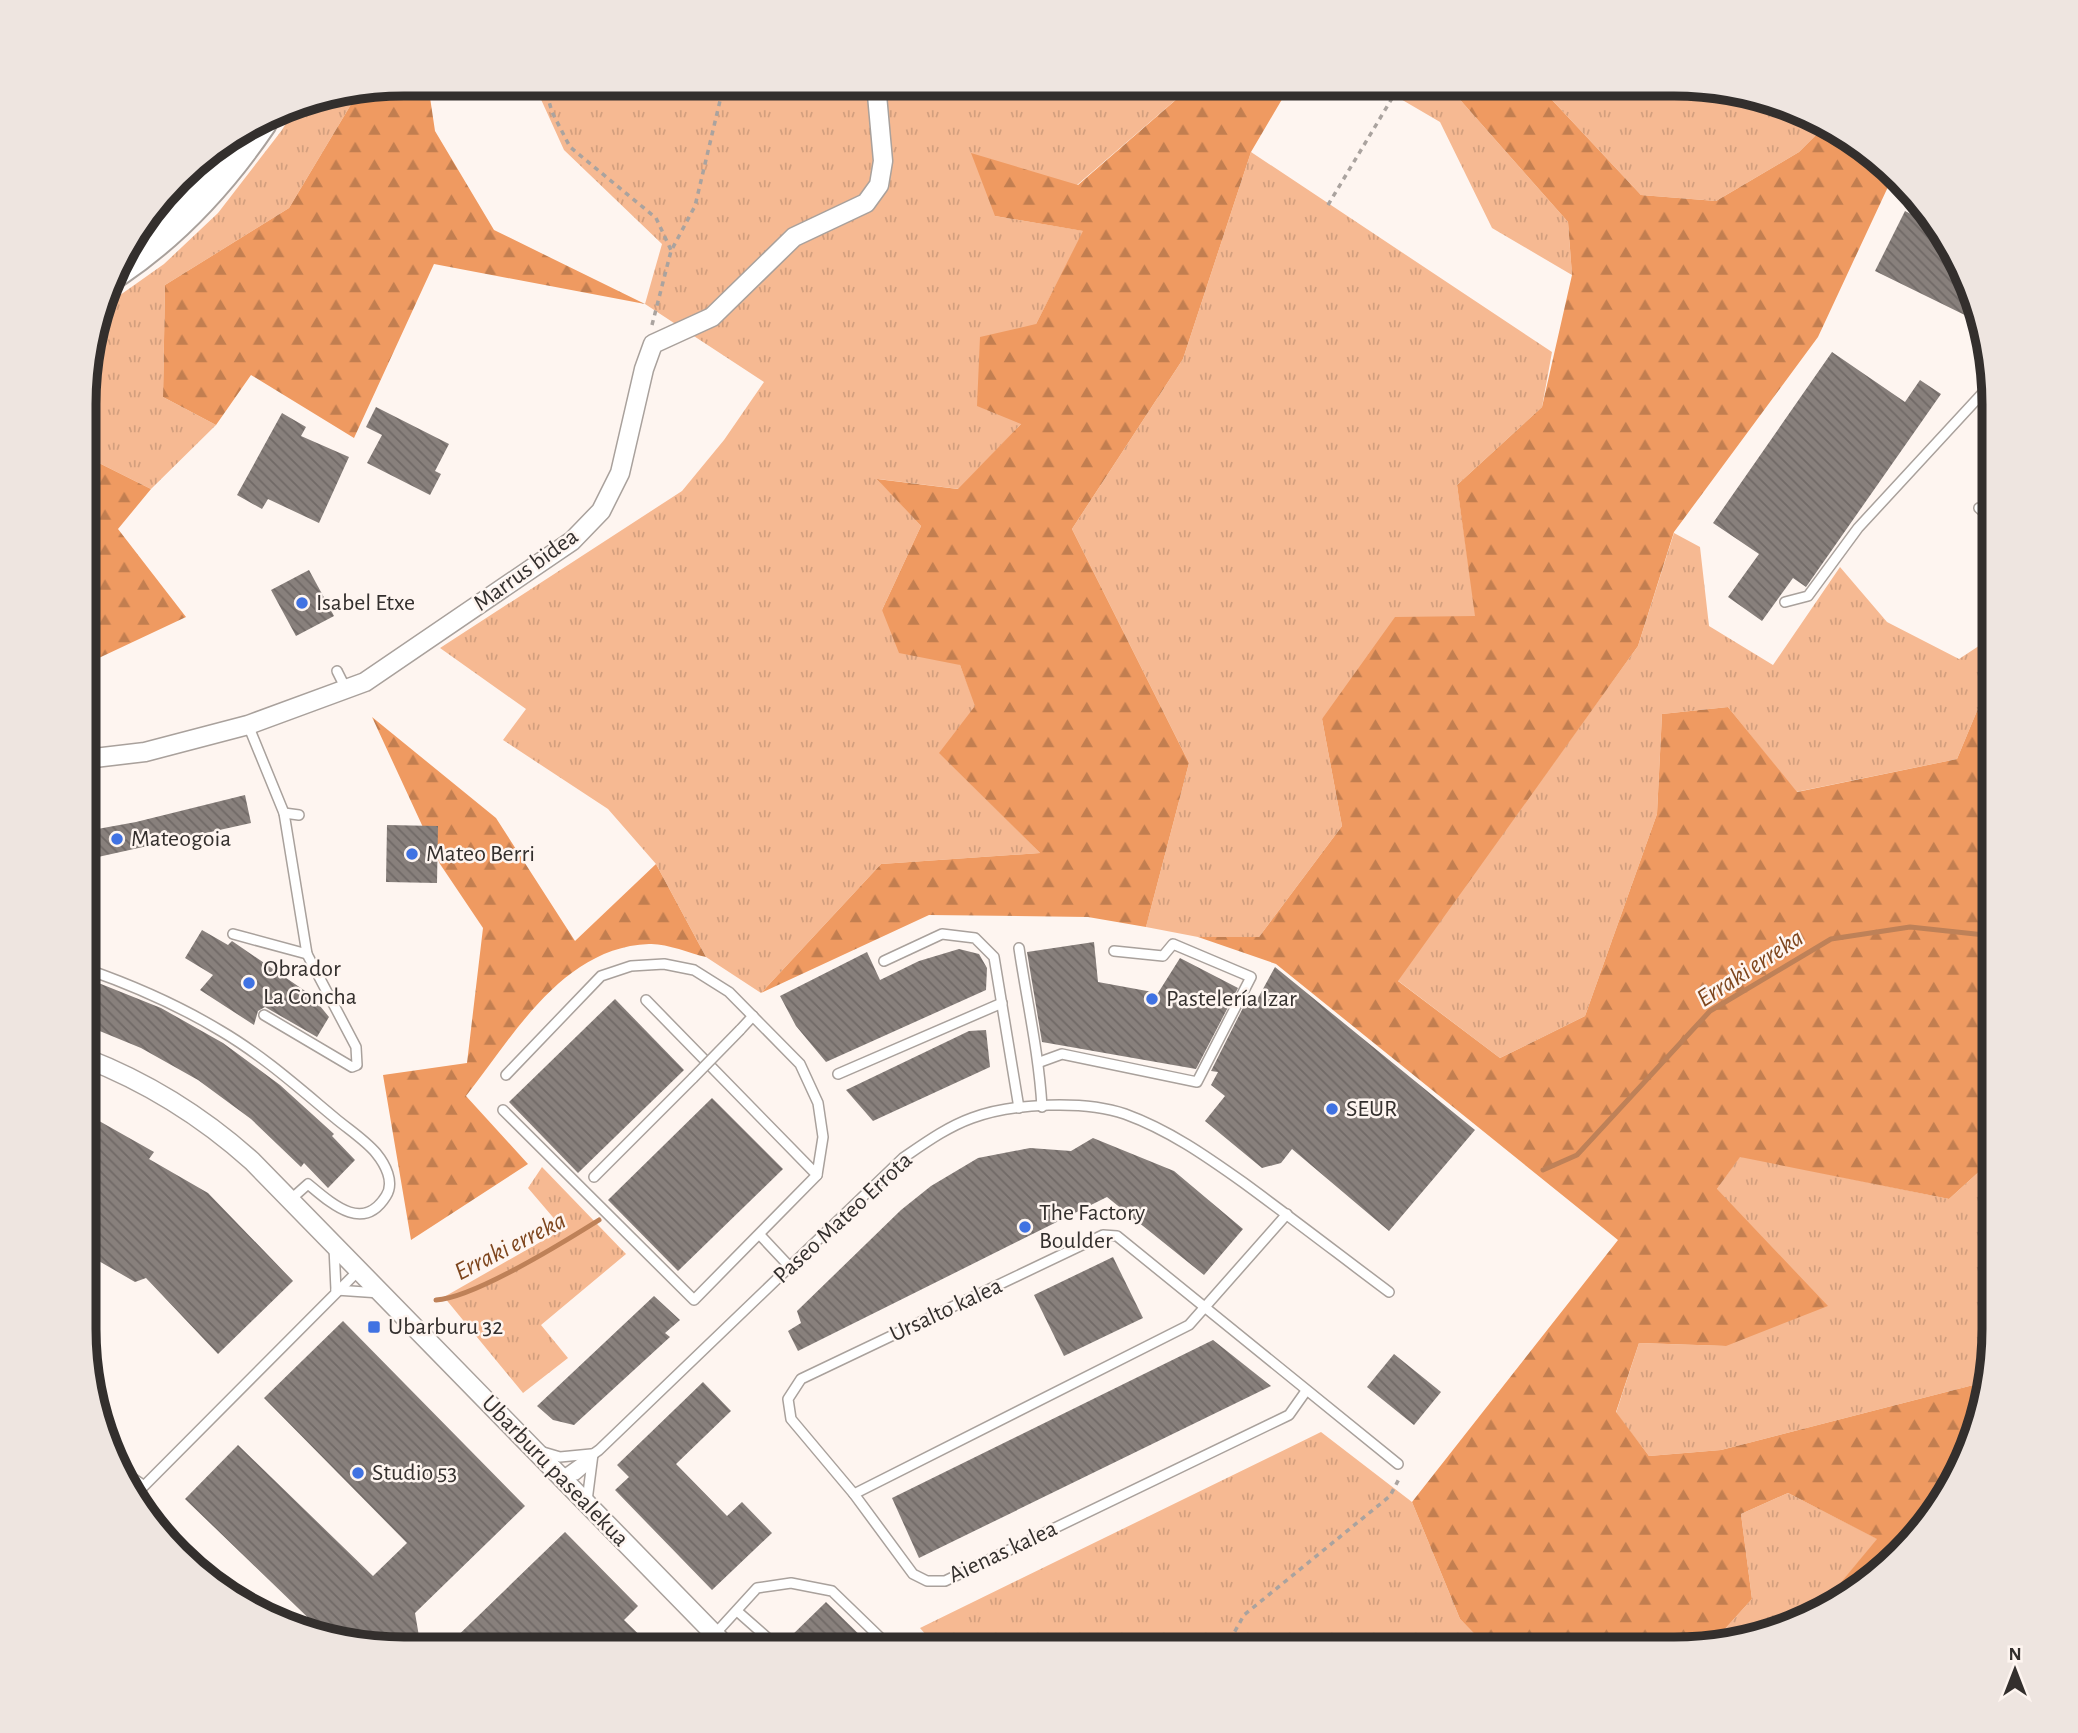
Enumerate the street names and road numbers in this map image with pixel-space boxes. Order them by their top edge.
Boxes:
street label: Marrus bidea [469,524,583,616]
street label: Paseo Mateo Errota [769,1148,917,1288]
street label: Ursalto kalea [886,1274,1006,1346]
street label: Ubarburu pasealekua [477,1391,633,1551]
street label: Aienas kalea [945,1516,1061,1588]

